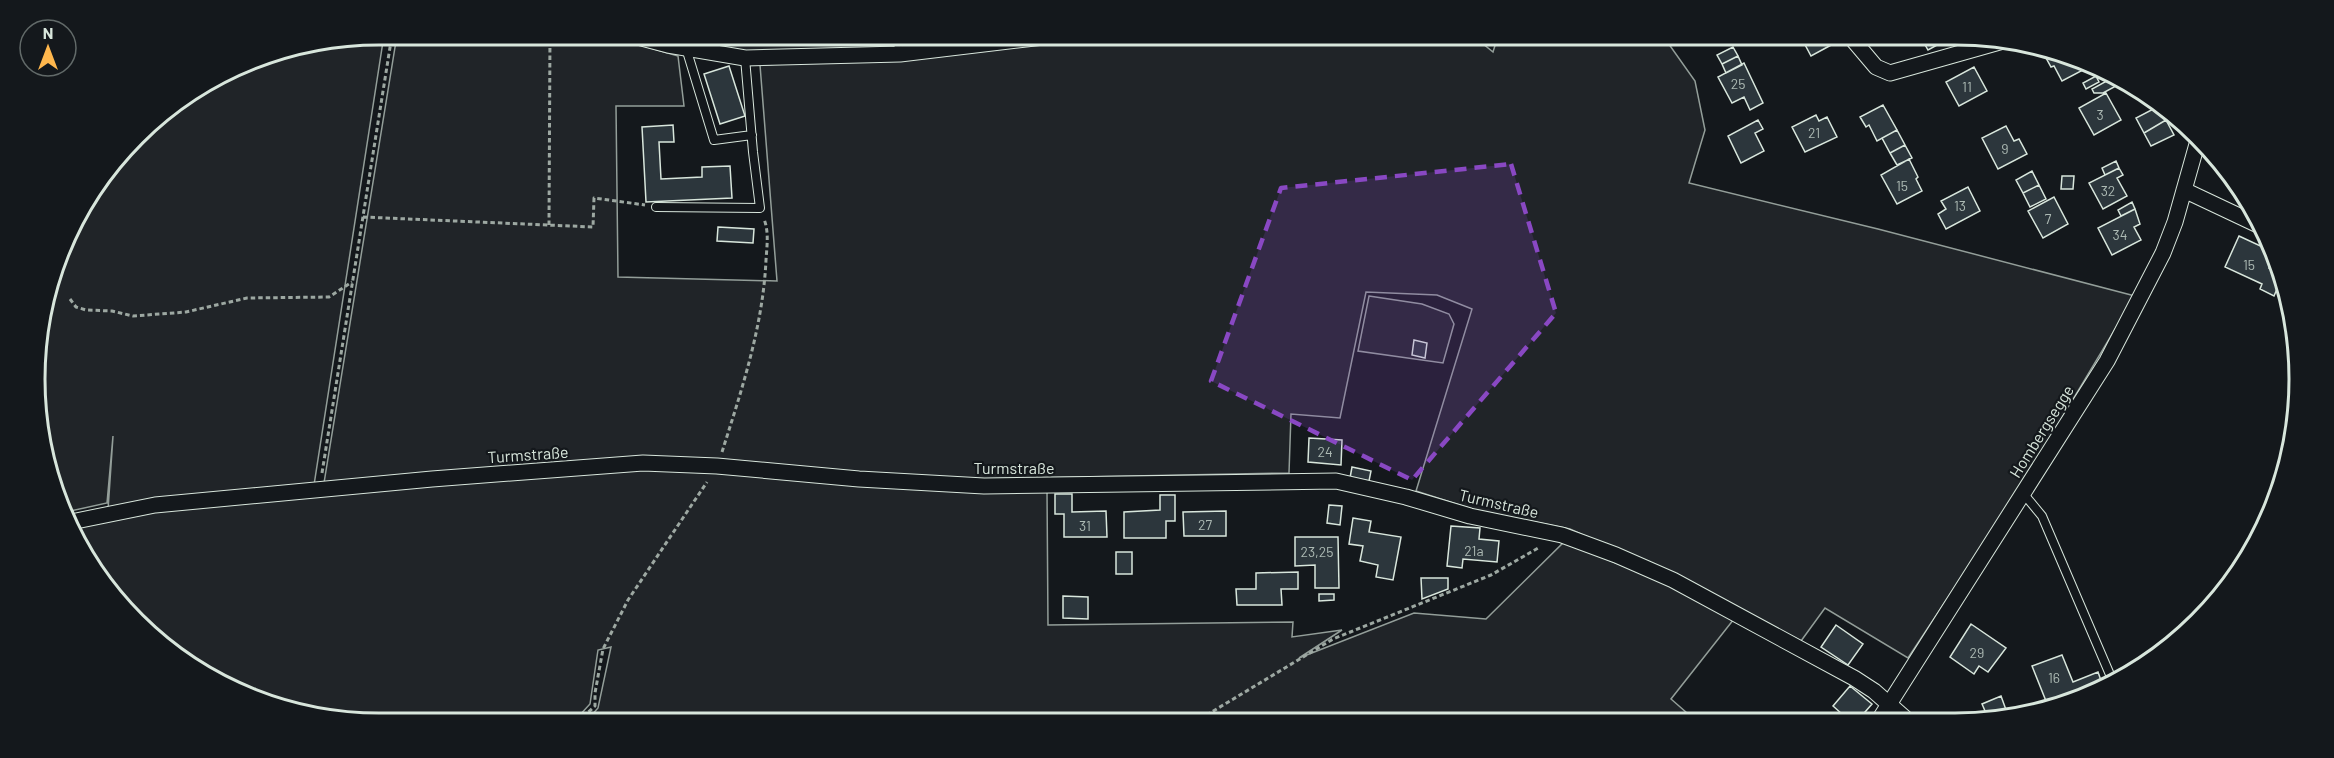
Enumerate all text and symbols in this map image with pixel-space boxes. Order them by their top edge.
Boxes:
north arrow [18,18,78,78]
text: N [43,23,53,42]
house number: 25 [1731,75,1745,92]
house number: 11 [1962,78,1972,95]
house number: 3 [2096,106,2104,123]
house number: 21 [1808,124,1820,141]
house number: 9 [2001,140,2009,157]
house number: 15 [1896,177,1908,194]
house number: 32 [2101,182,2115,199]
house number: 13 [1954,197,1966,214]
house number: 7 [2045,210,2052,227]
house number: 34 [2113,226,2127,243]
house number: 15 [2243,256,2255,273]
street label: Hombergsegge [2005,381,2077,481]
street label: Turmstraße [487,442,569,466]
house number: 24 [1317,443,1333,460]
street label: Turmstraße [974,458,1054,477]
street label: Turmstraße [1457,485,1541,521]
house number: 27 [1198,516,1212,533]
house number: 31 [1079,517,1091,534]
house number: 21a [1464,542,1484,559]
house number: 23,25 [1300,543,1334,560]
house number: 29 [1970,644,1984,661]
house number: 16 [2048,669,2060,686]

